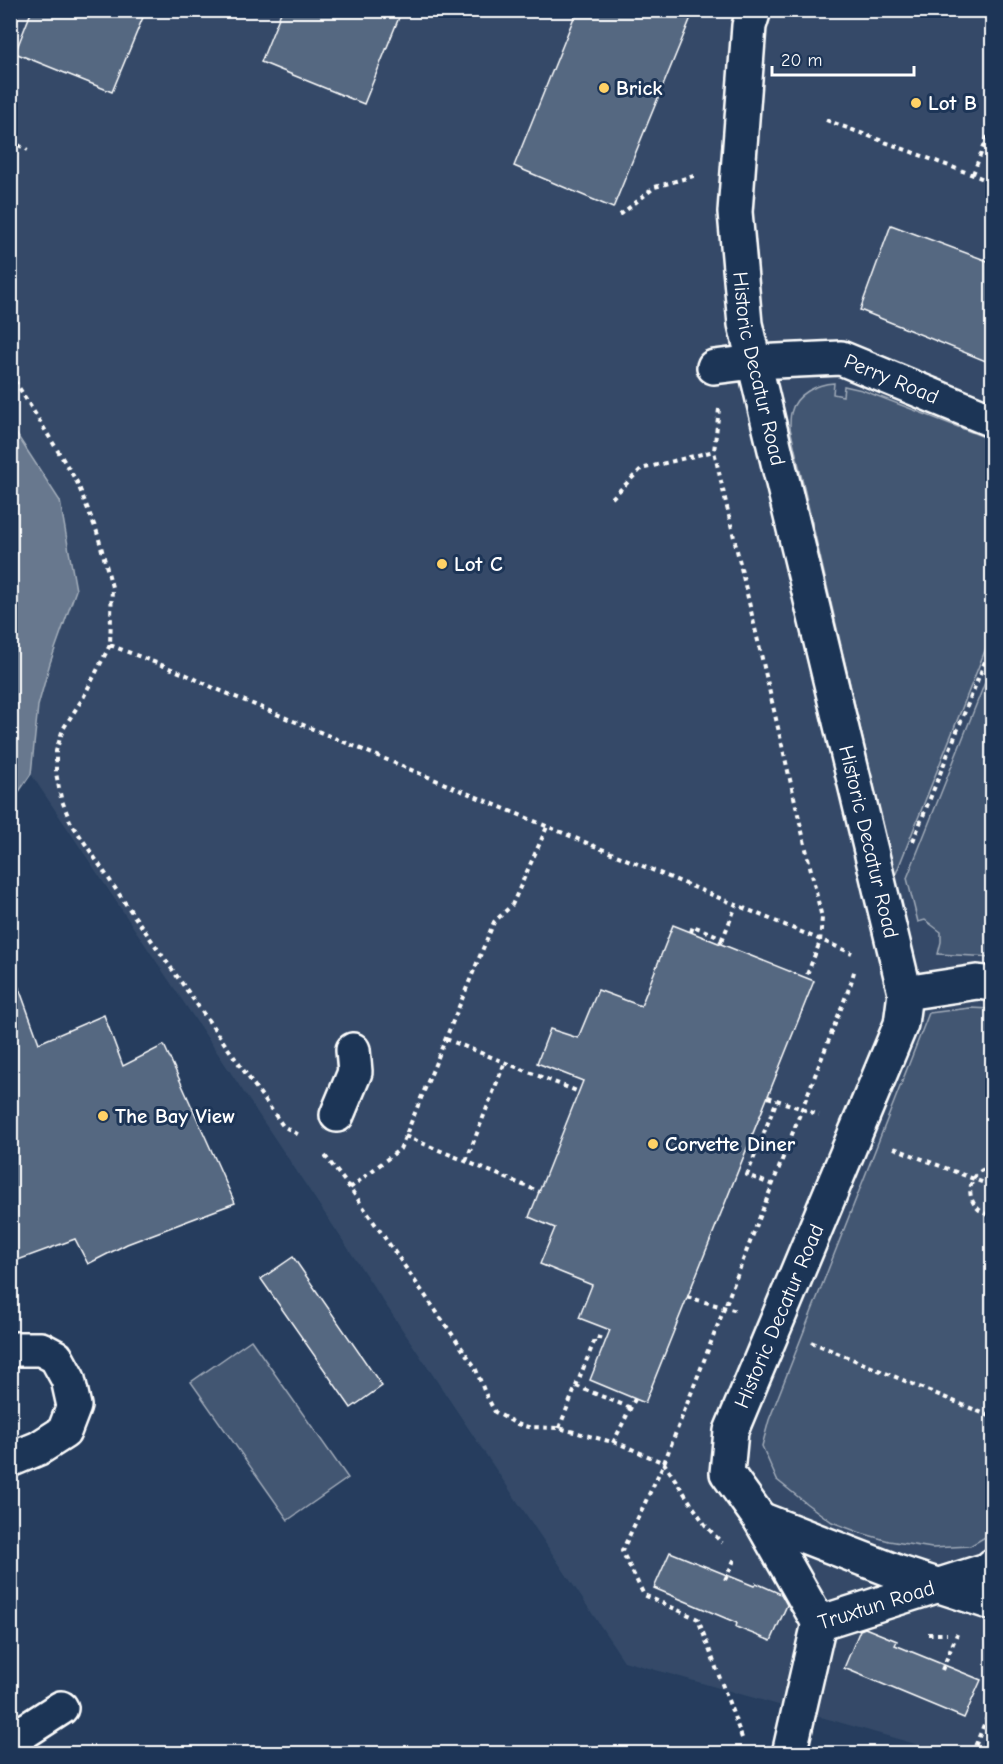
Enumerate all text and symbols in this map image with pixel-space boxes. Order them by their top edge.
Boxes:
scale bar [772,39,914,77]
text: 20 m [781,50,822,71]
place label: Brick [616,76,663,100]
marker: Brick [597,81,611,95]
place label: Lot B [928,91,977,115]
marker: Lot B [909,96,923,110]
street label: Historic Decatur Road [728,271,790,468]
street label: Perry Road [841,349,942,409]
place label: Lot C [454,552,503,576]
marker: Lot C [435,557,449,571]
street label: Historic Decatur Road [834,743,903,941]
place label: The Bay View [115,1104,235,1128]
marker: The Bay View [96,1109,110,1123]
place label: Corvette Diner [665,1132,796,1156]
marker: Corvette Diner [646,1137,660,1151]
street label: Historic Decatur Road [729,1220,829,1412]
street label: Truxtun Road [815,1575,937,1635]

